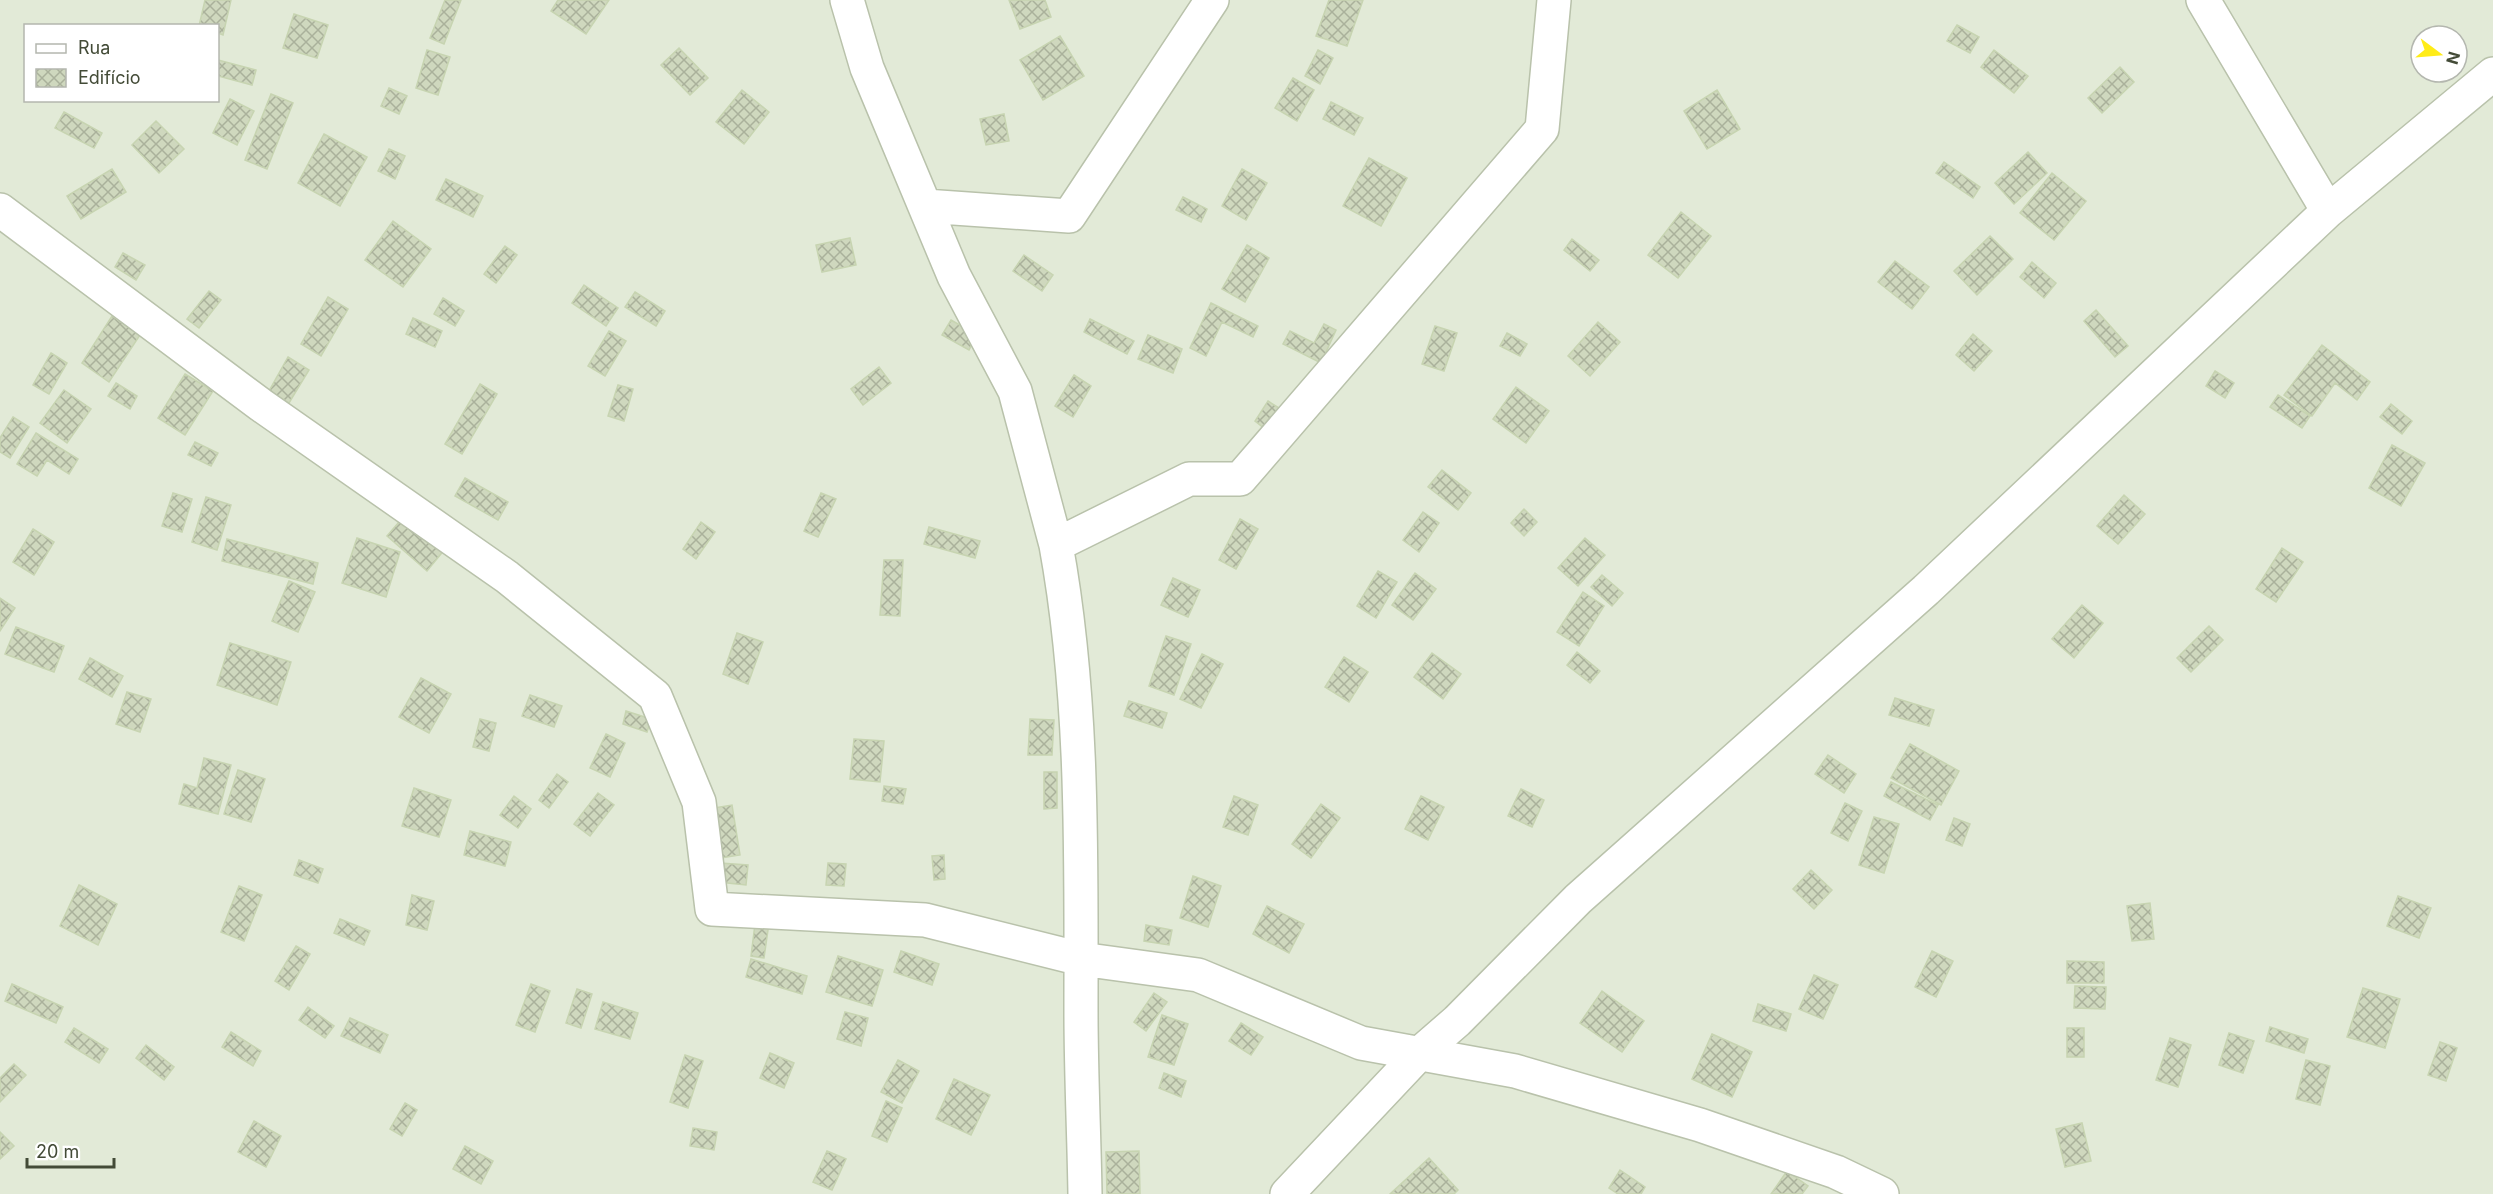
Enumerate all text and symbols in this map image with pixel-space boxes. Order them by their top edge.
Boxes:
legend [24,24,219,102]
north arrow [2409,24,2469,84]
text: Rua [78,37,110,58]
text: N [2442,50,2465,67]
text: Edifício [78,67,141,88]
scale bar [27,1131,114,1169]
text: 20 m [36,1141,79,1162]

